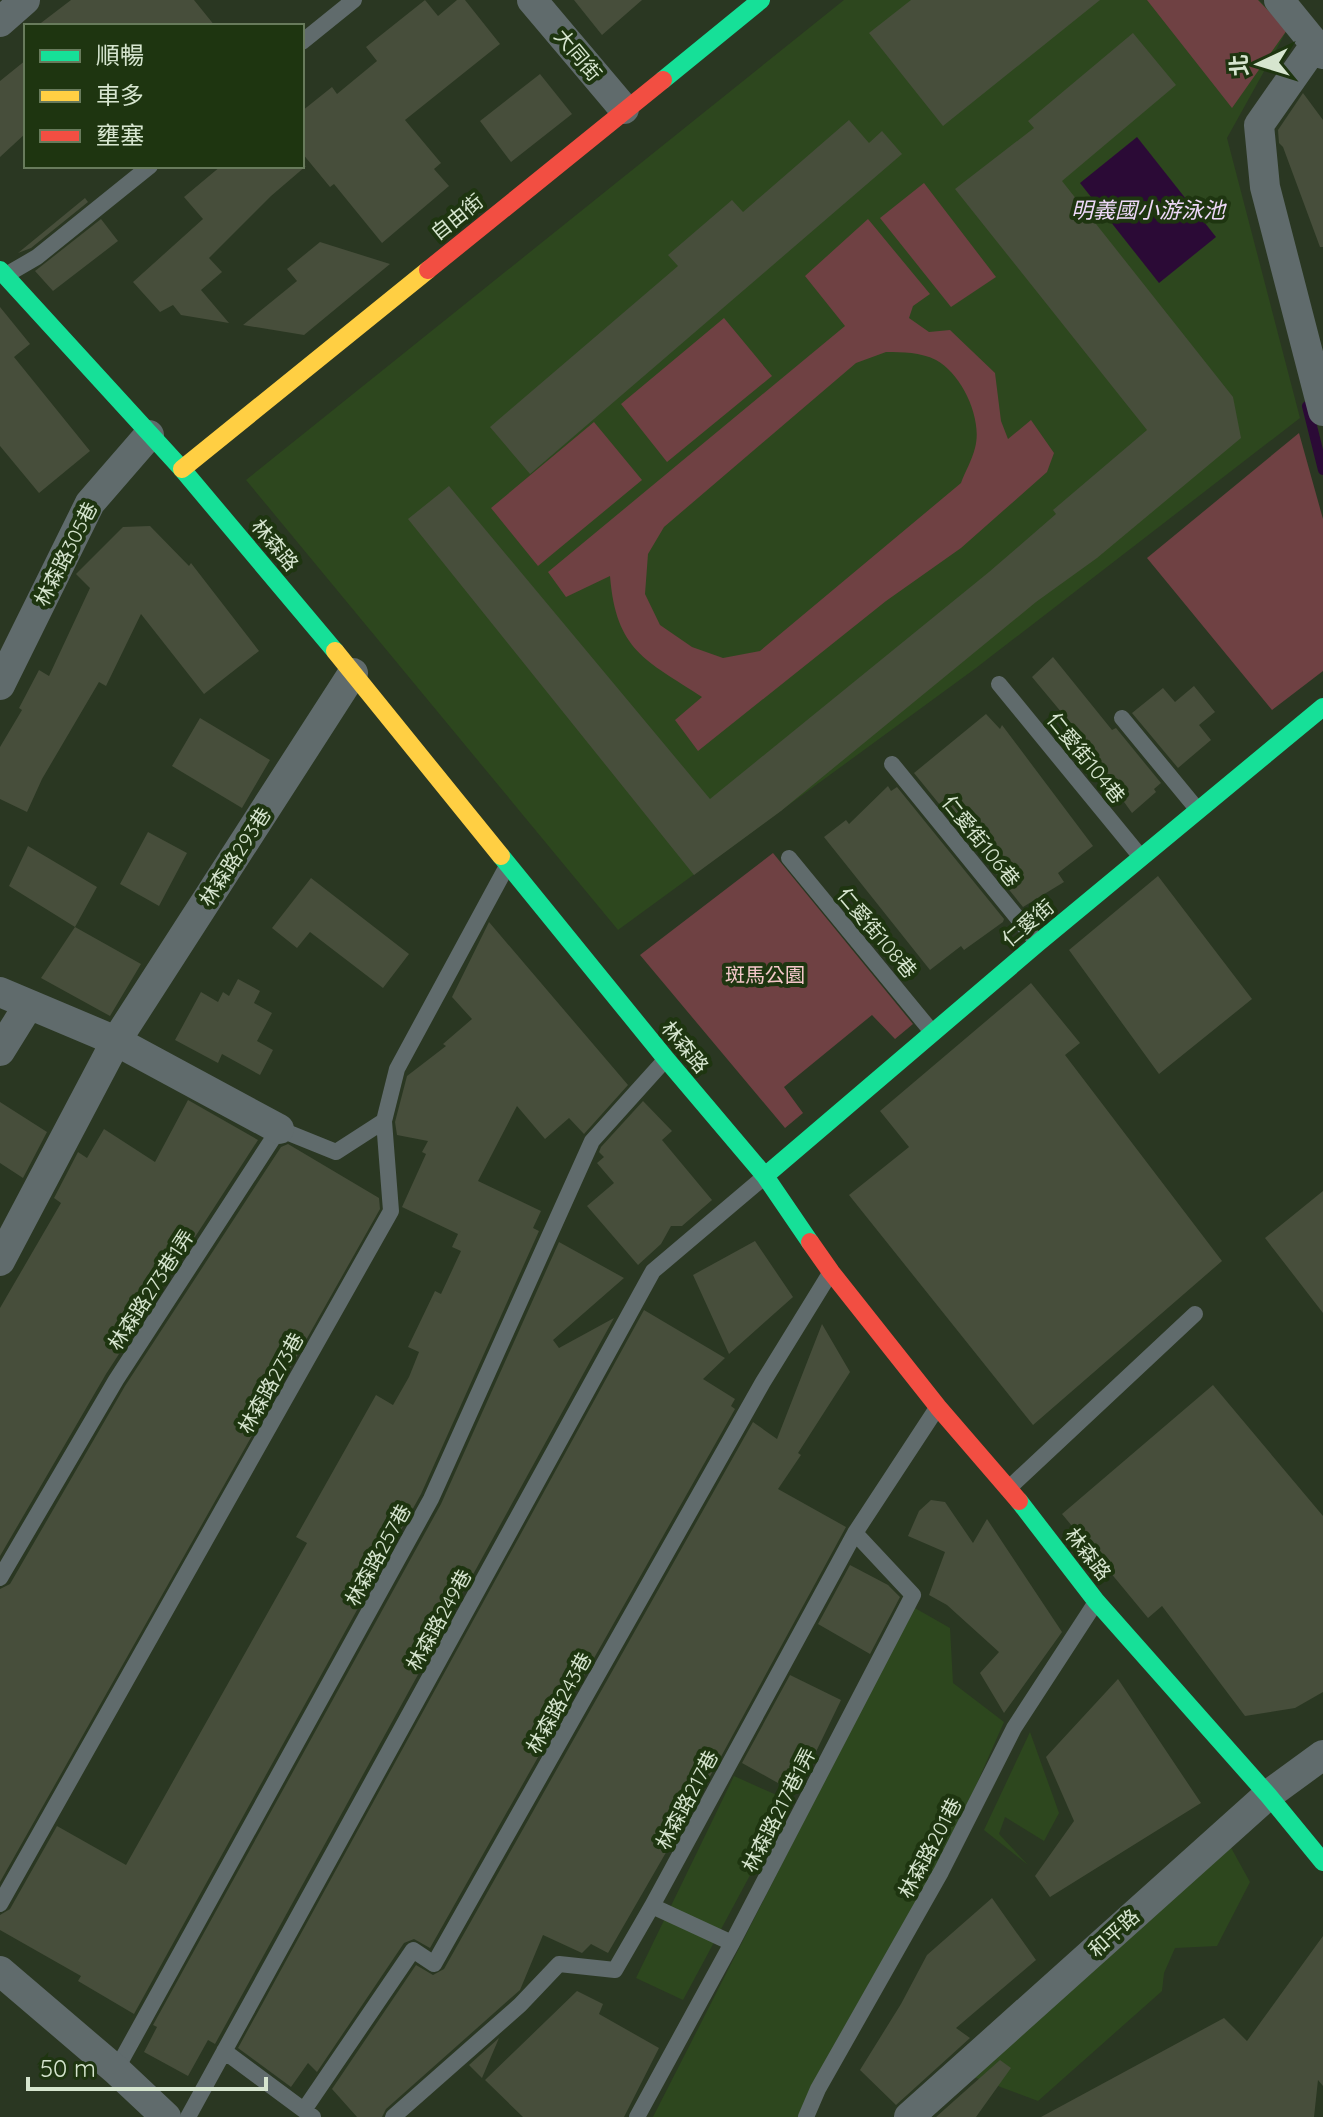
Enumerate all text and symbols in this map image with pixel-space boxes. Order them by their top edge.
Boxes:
legend [24,24,304,168]
street label: 大同街 [550,24,607,86]
north arrow [1219,24,1299,104]
text: 順暢 [96,40,144,70]
text: 北 [1224,53,1254,77]
text: 車多 [96,80,144,110]
text: 壅塞 [96,120,144,150]
street label: 自由街 [426,188,488,245]
water label: 明義國小游泳池 [1071,196,1227,224]
street label: 林森路305巷 [29,498,102,610]
street label: 林森路 [247,514,304,576]
street label: 仁愛街104巷 [1042,707,1131,808]
street label: 仁愛街106巷 [937,790,1026,891]
street label: 林森路293巷 [193,803,276,911]
street label: 仁愛街108巷 [832,882,922,983]
street label: 仁愛街 [997,894,1059,951]
park label: 斑馬公園 [725,962,805,987]
street label: 林森路 [657,1016,714,1078]
street label: 林森路273巷1弄 [102,1225,199,1355]
street label: 林森路273巷 [233,1328,309,1438]
street label: 林森路257巷 [339,1500,416,1610]
street label: 林森路 [1060,1522,1117,1585]
street label: 林森路249巷 [400,1565,477,1675]
street label: 林森路243巷 [521,1648,597,1758]
street label: 林森路217巷1弄 [737,1743,821,1876]
street label: 林森路217巷 [650,1746,723,1854]
street label: 林森路201巷 [893,1793,967,1902]
street label: 和平路 [1083,1903,1144,1962]
scale bar [28,2041,266,2091]
text: 50 m [40,2053,96,2083]

